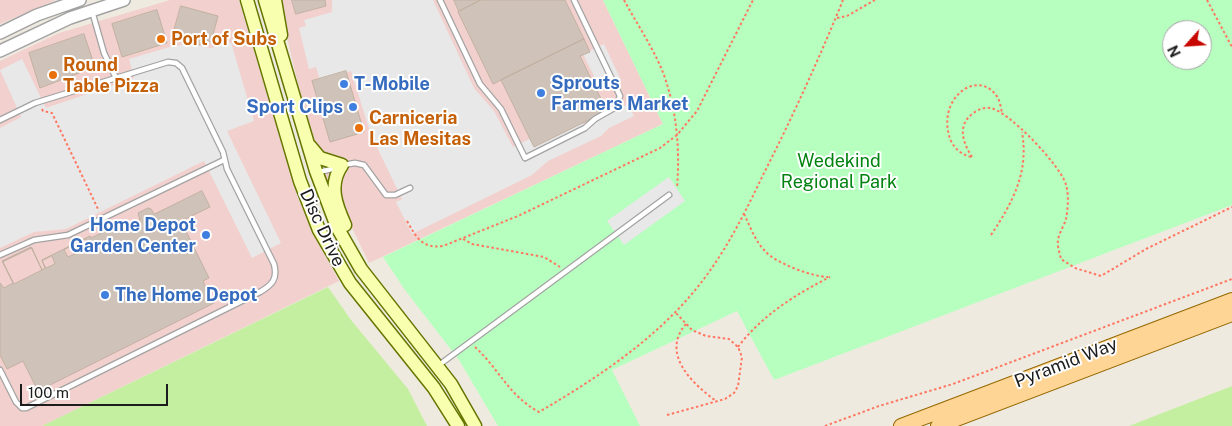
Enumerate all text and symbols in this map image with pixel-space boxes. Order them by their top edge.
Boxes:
north arrow [1162,20,1212,70]
place label: Port of Subs [171,28,277,50]
marker: Port of Subs [155,33,167,45]
text: N [1165,43,1184,60]
place label: Round Table Pizza [63,54,159,96]
marker: Round Table Pizza [47,69,59,81]
place label: Sprouts Farmers Market [551,72,689,115]
place label: T-Mobile [354,73,430,95]
marker: T-Mobile [338,78,350,90]
marker: Sprouts Farmers Market [535,87,547,99]
place label: Sport Clips [246,96,343,118]
marker: Sport Clips [347,101,359,113]
place label: Carniceria Las Mesitas [369,107,471,150]
marker: Carniceria Las Mesitas [353,122,365,134]
park label: Wedekind Regional Park [781,150,897,192]
street label: Disc Drive [295,186,349,270]
place label: Home Depot Garden Center [70,214,196,256]
marker: Home Depot Garden Center [200,229,212,241]
place label: The Home Depot [115,284,258,306]
marker: The Home Depot [99,289,111,301]
street label: Pyramid Way [1011,333,1121,393]
scale bar [22,374,170,406]
text: 100 m [28,384,69,401]

